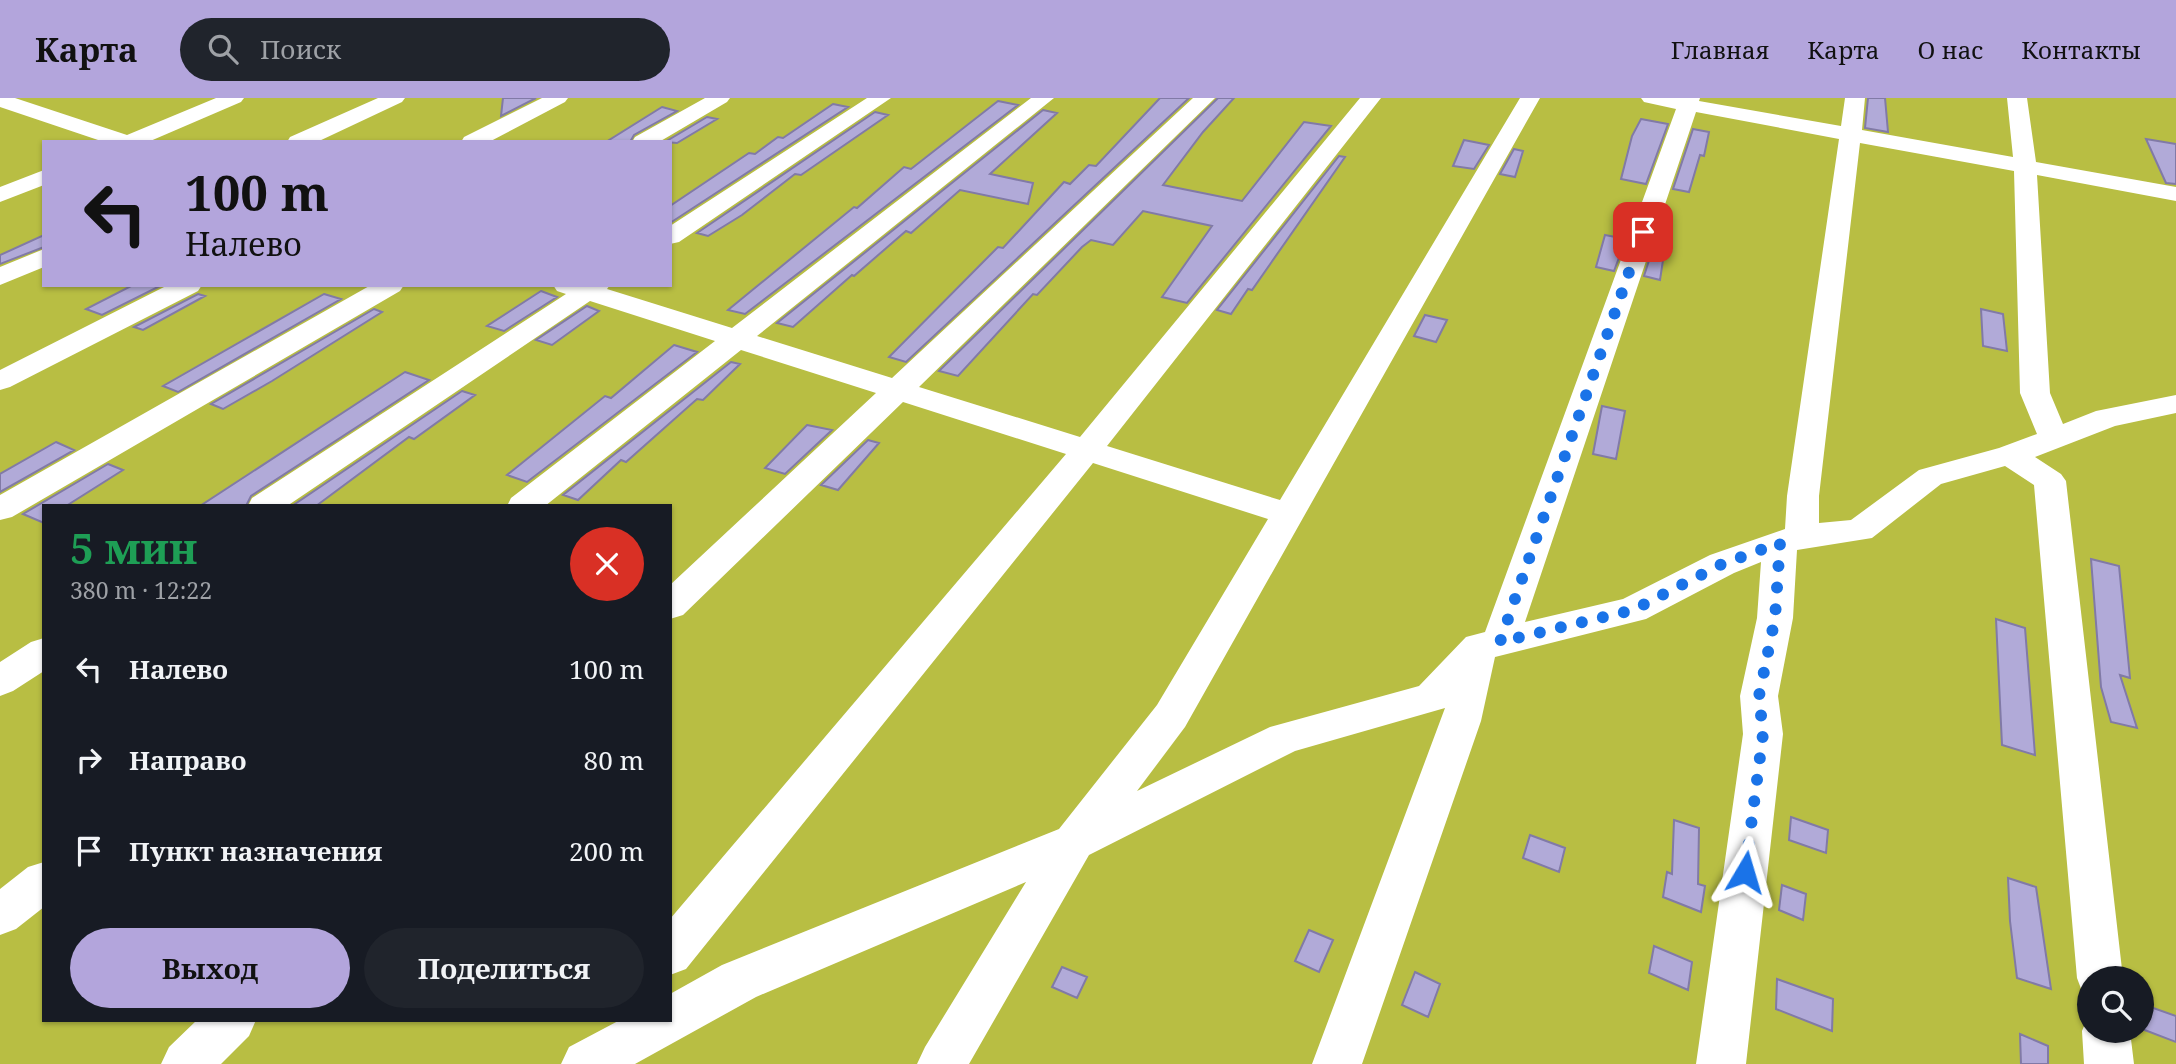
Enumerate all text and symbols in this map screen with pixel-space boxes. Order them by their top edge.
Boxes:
search box [180,18,670,81]
text: Карта [35,27,138,72]
icon: search [204,30,242,68]
text: Поиск [260,31,341,67]
text: Главная [1671,33,1769,66]
text: Карта [1807,33,1880,66]
text: О нас [1918,33,1983,66]
text: Контакты [2021,33,2141,66]
text: 100 m [185,159,329,225]
icon: left [70,168,161,259]
pin [1613,202,1673,262]
icon: arrive [1624,213,1662,251]
text: Налево [185,222,302,265]
text: 5 мин [70,519,197,576]
button: close [570,527,644,601]
text: 380 m · 12:22 [70,574,212,606]
icon: left [70,650,108,688]
text: Налево [129,651,228,687]
text: 100 m [569,651,644,687]
icon: right [70,741,108,779]
text: Направо [129,742,247,778]
text: 80 m [584,742,644,778]
icon: arrive [70,832,108,870]
text: Пункт назначения [129,833,382,869]
text: 200 m [569,833,644,869]
position arrow [1708,835,1782,909]
button: Выход [70,928,350,1008]
button: Поделиться [364,928,644,1008]
map controls [2077,966,2154,1043]
button: search [2077,966,2154,1043]

